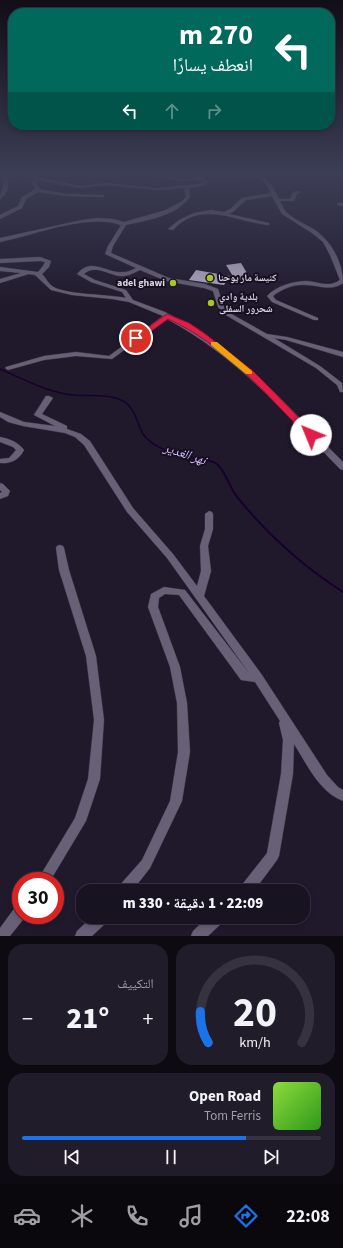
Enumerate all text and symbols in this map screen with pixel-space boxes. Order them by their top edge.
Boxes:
text: 270 m [179,15,253,55]
icon: left [267,24,319,76]
text: انعطف يسارًا [173,53,253,78]
icon: left [119,100,141,122]
icon: ahead [161,100,183,122]
icon: right [203,100,225,122]
place label: كنيسة مار يوحنا [218,271,277,285]
marker: كنيسة مار يوحنا [205,273,215,283]
place label: adel ghawi [117,276,165,290]
marker: adel ghawi [168,278,178,288]
place label: بلدية وادي شحرور السفلى [219,290,273,316]
marker: بلدية وادي شحرور السفلى [206,298,216,308]
pin [119,321,153,355]
icon: arrive [125,327,147,349]
position arrow [290,414,332,456]
water label: نهر الغدير [161,438,211,470]
speed limit sign: 30 [12,872,64,924]
text: 22:09 · 1 دقيقة · 330 m [123,893,263,914]
text: التكييف [117,975,154,993]
text: 20 [233,982,277,1042]
text: 21° [66,997,109,1040]
text: − [22,1003,33,1035]
text: + [143,1003,153,1035]
text: km/h [239,1031,271,1052]
text: Open Road [189,1086,261,1107]
text: Tom Ferris [204,1107,261,1125]
icon: previous [61,1146,83,1168]
icon: pause [160,1146,182,1168]
icon: next [260,1146,282,1168]
icon: car [13,1202,41,1230]
icon: climate [68,1202,96,1230]
icon: phone [123,1202,151,1230]
icon: music [177,1202,205,1230]
icon: directions [232,1202,260,1230]
text: 22:08 [286,1204,330,1229]

